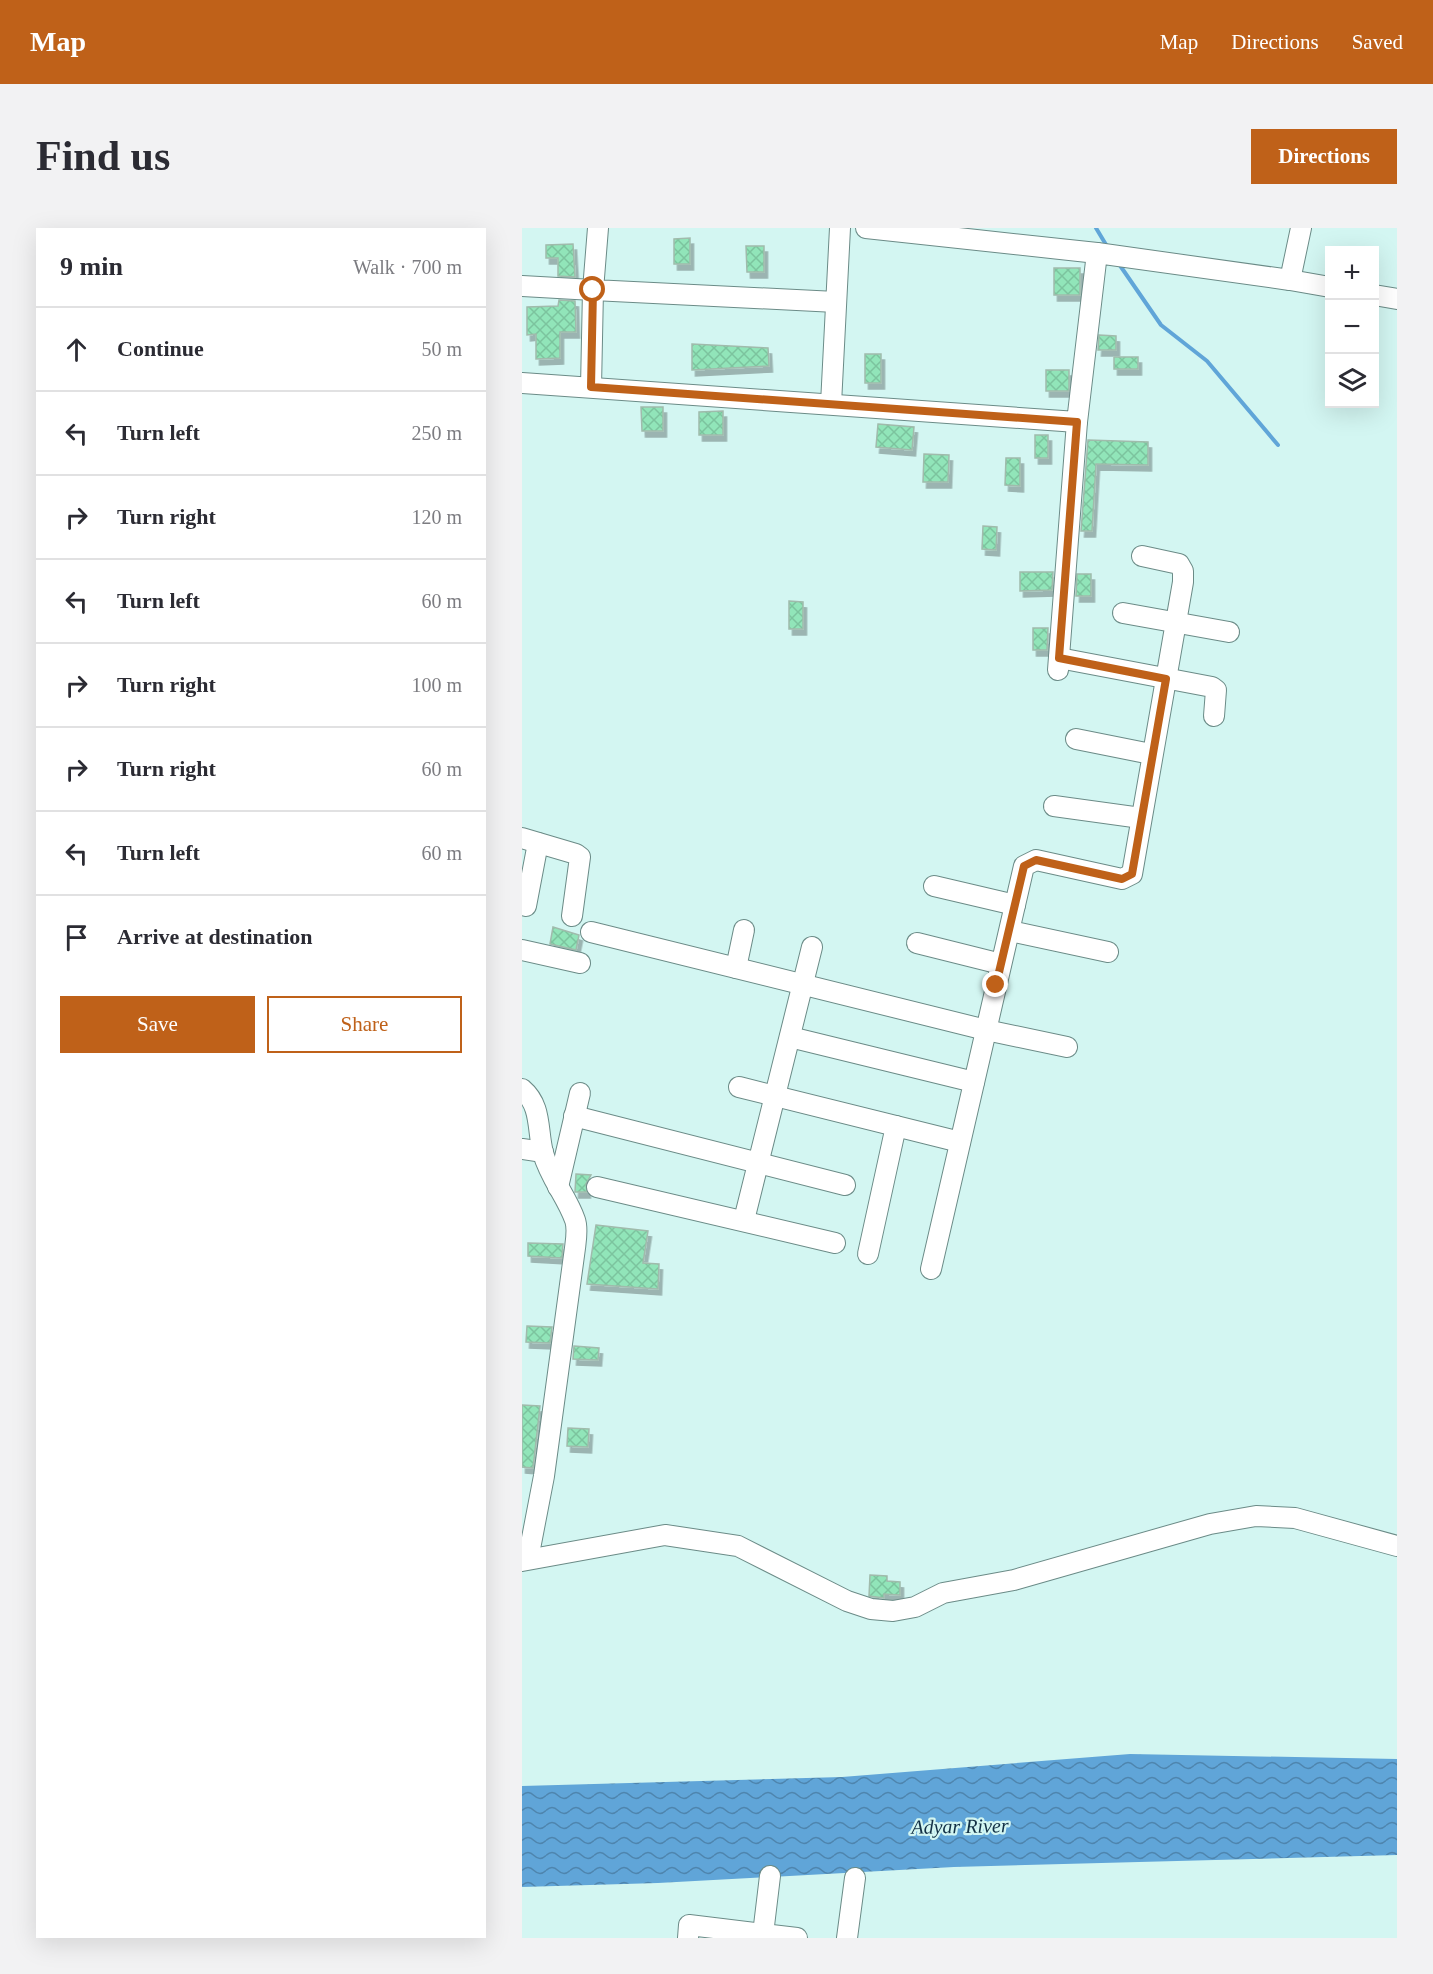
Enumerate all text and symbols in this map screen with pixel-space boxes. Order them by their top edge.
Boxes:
text: Map [30,26,86,57]
text: Map [1160,30,1198,54]
text: Directions [1231,30,1319,54]
text: Saved [1352,30,1403,54]
button: Directions [1251,129,1397,184]
text: Find us [36,133,170,179]
map controls [1325,246,1379,408]
button: + [1325,246,1379,300]
text: 9 min [60,252,123,281]
text: Walk · 700 m [353,256,462,278]
route start [579,276,605,302]
button: − [1325,300,1379,354]
icon: ahead [60,333,93,366]
text: Continue [117,336,204,361]
text: 50 m [421,338,462,360]
button: layers [1325,354,1379,408]
icon: left [60,417,93,450]
text: Turn left [117,420,200,445]
text: 250 m [411,422,462,444]
icon: right [60,501,93,534]
text: Turn right [117,504,216,529]
text: 120 m [411,506,462,528]
icon: left [60,585,93,618]
text: Turn left [117,588,200,613]
text: 60 m [421,590,462,612]
icon: right [60,669,93,702]
text: Turn right [117,672,216,697]
text: 100 m [411,674,462,696]
icon: right [60,753,93,786]
text: Turn right [117,756,216,781]
text: 60 m [421,758,462,780]
icon: left [60,837,93,870]
text: Turn left [117,840,200,865]
text: 60 m [421,842,462,864]
icon: arrive [60,921,93,954]
text: Arrive at destination [117,924,313,949]
route end [982,971,1008,997]
button: Save [60,996,255,1053]
button: Share [267,996,462,1053]
water label: Adyar River [909,1814,1009,1839]

